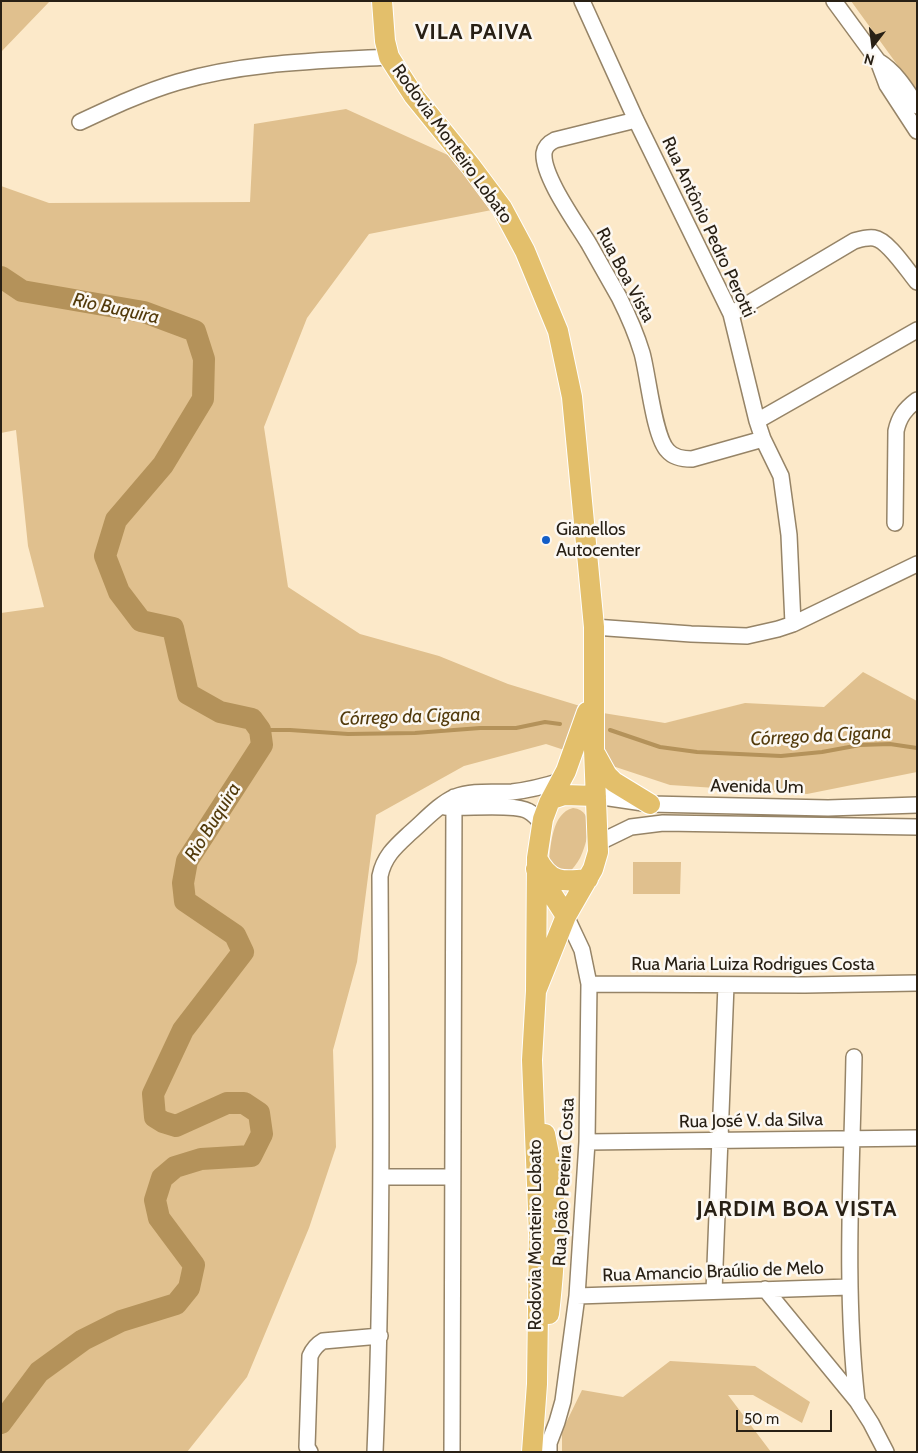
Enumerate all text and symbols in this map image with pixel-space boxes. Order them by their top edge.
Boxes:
district label: VILA PAIVA [414,20,534,46]
north arrow [848,20,898,70]
text: N [862,50,876,69]
street label: Rodovia Monteiro Lobato [387,60,517,228]
street label: Rua Antônio Pedro Perotti [657,133,759,321]
street label: Rua Boa Vista [591,224,659,326]
water label: Rio Buquira [71,289,161,329]
place label: Gianellos Autocenter [556,519,640,562]
marker: Gianellos Autocenter [540,534,552,546]
water label: Córrego da Cigana [339,703,481,731]
water label: Córrego da Cigana [750,721,892,751]
street label: Avenida Um [710,775,804,799]
water label: Rio Buquira [180,779,246,865]
street label: Rua Maria Luiza Rodrigues Costa [631,954,875,976]
street label: Rua João Pereira Costa [549,1097,579,1267]
street label: Rua José V. da Silva [679,1109,823,1133]
street label: Rodovia Monteiro Lobato [525,1139,547,1331]
district label: JARDIM BOA VISTA [694,1197,900,1223]
street label: Rua Amancio Braúlio de Melo [602,1257,824,1287]
scale bar [738,1400,834,1432]
text: 50 m [744,1410,779,1428]

